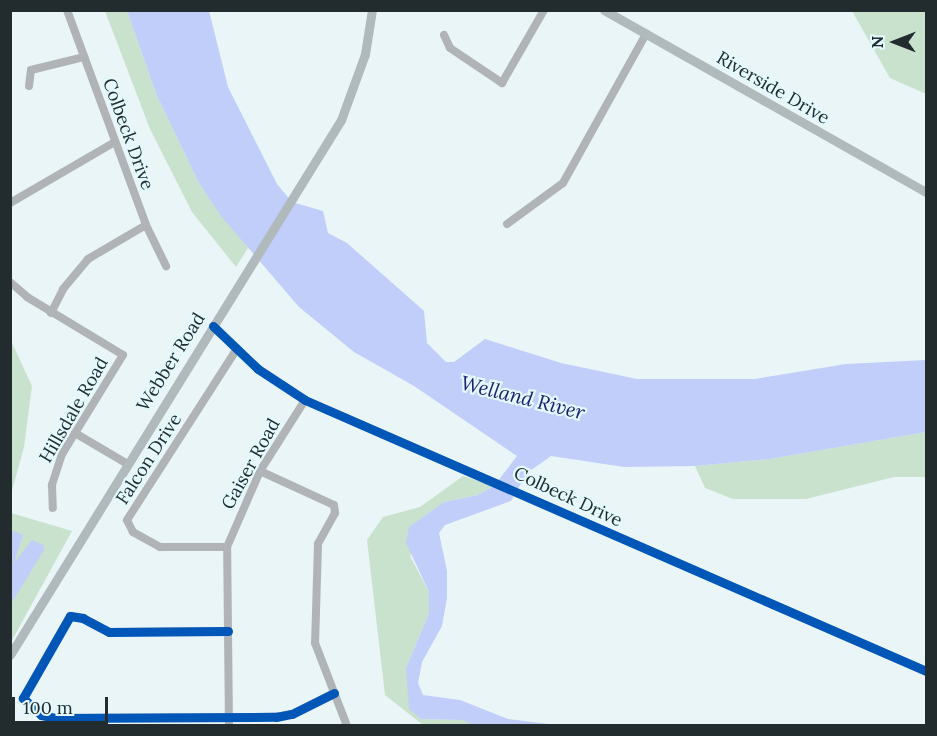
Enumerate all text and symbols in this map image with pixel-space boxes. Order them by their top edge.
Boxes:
north arrow [865,12,925,72]
text: N [867,36,887,48]
street label: Riverside Drive [713,47,833,129]
street label: Colbeck Drive [98,75,158,193]
street label: Webber Road [132,309,210,415]
street label: Hillsdale Road [35,353,113,467]
water label: Welland River [458,370,588,424]
street label: Falcon Drive [112,409,186,509]
street label: Gaiser Road [217,415,285,513]
street label: Colbeck Drive [510,462,626,532]
scale bar [15,685,111,723]
text: 100 m [23,696,73,719]

